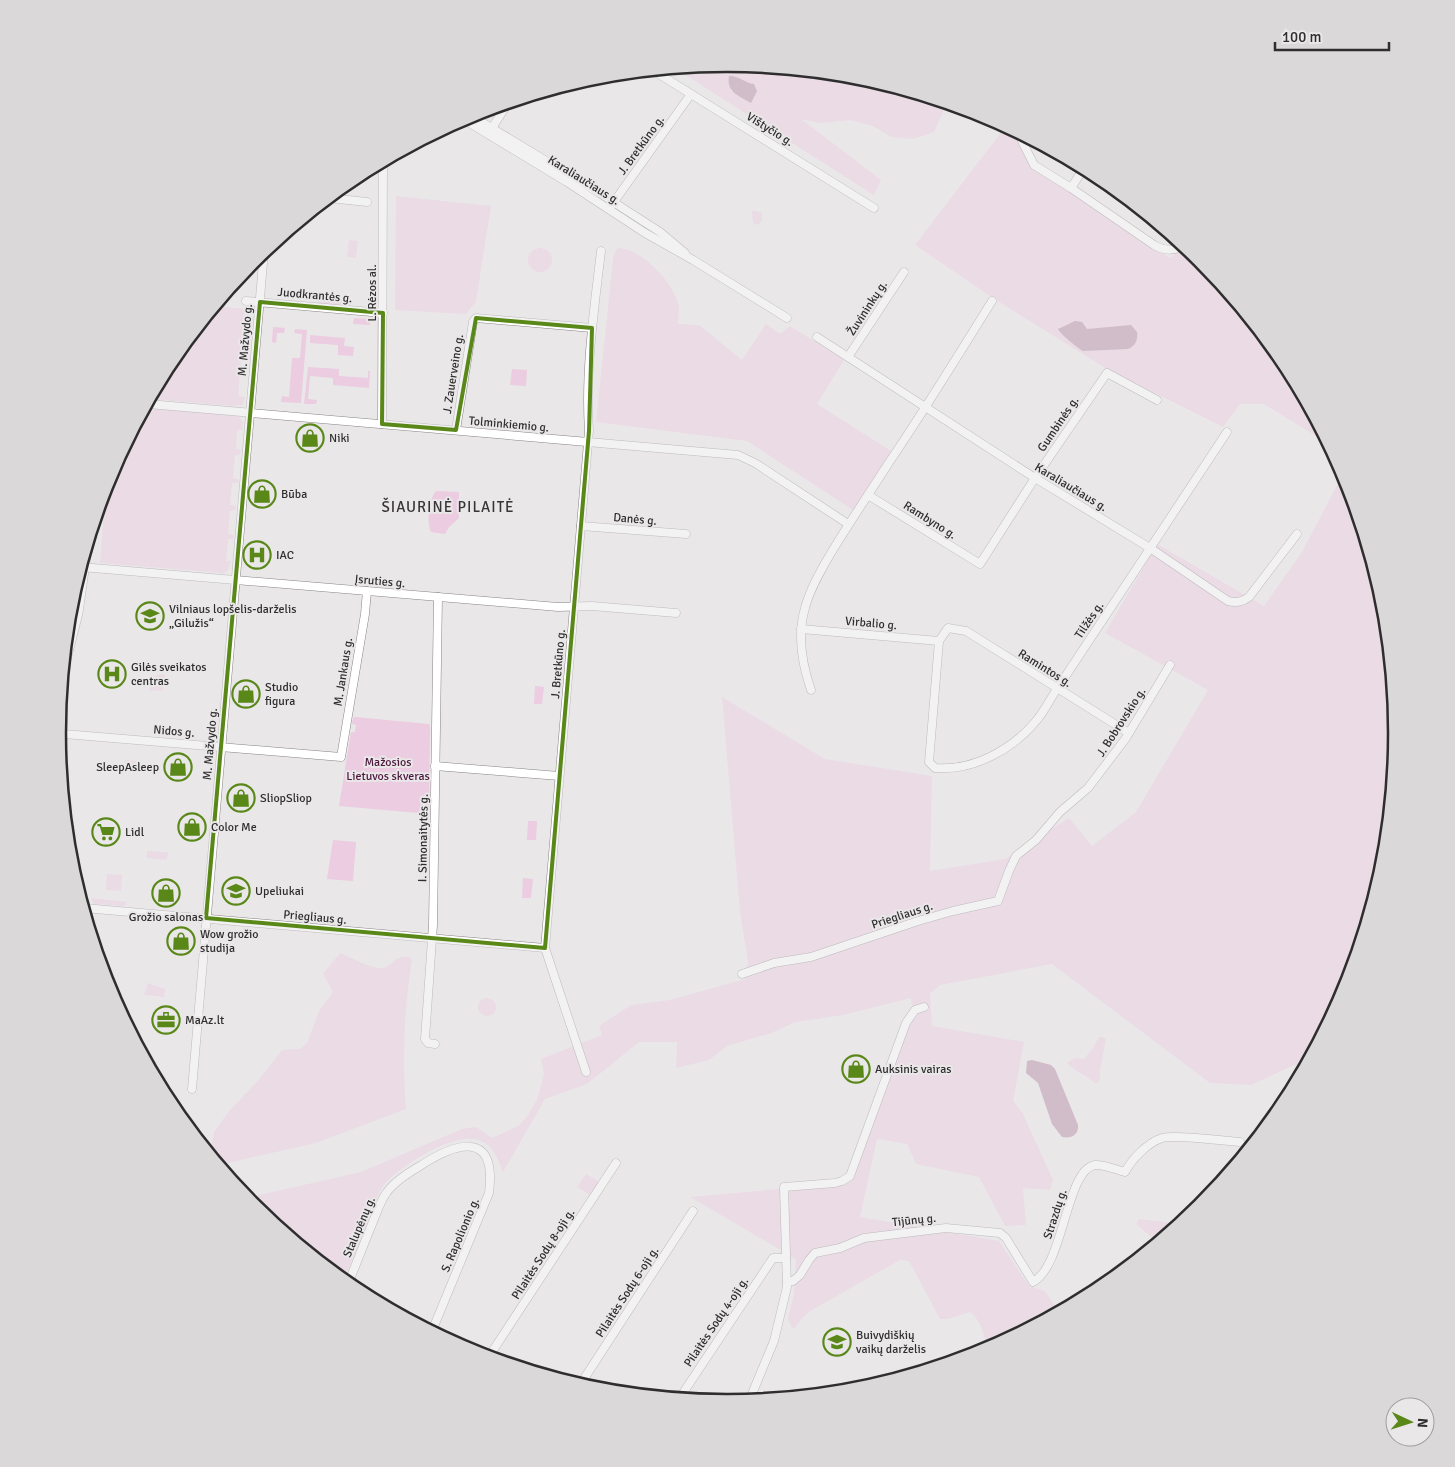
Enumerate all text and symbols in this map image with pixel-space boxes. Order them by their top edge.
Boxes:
scale bar [1275,20,1389,52]
text: 100 m [1282,28,1322,46]
street label: Vištyčio g. [743,109,796,150]
street label: J. Bretkūno g. [615,113,668,178]
street label: Karaliaučiaus g. [545,152,622,209]
street label: L. Rėzos al. [365,264,380,322]
street label: Žuvininkų g. [844,278,891,339]
street label: Juodkrantės g. [277,285,353,306]
street label: M. Mažvydo g. [235,303,256,377]
street label: J. Zauerveino g. [440,333,467,415]
street label: Gumbinės g. [1034,394,1082,455]
street label: Tolminkiemio g. [468,414,550,435]
shop icon: Niki [295,423,325,453]
place label: Niki [329,431,350,446]
street label: Karaliaučiaus g. [1032,460,1110,515]
shop icon: Būba [247,479,277,509]
place label: Būba [281,487,307,502]
district label: ŠIAURINĖ PILAITĖ [381,497,515,516]
street label: Rambyno g. [900,498,959,543]
street label: Danės g. [613,510,657,529]
hospital icon: IAC [242,540,272,570]
place label: IAC [276,548,294,563]
street label: Įsruties g. [354,572,406,591]
street label: Tilžės g. [1072,599,1107,642]
school or university icon: Vilniaus lopšelis-darželis „Gilužis“ [135,601,165,631]
place label: Vilniaus lopšelis-darželis „Gilužis“ [169,602,297,631]
street label: Virbalio g. [844,614,898,633]
street label: J. Bretkūno g. [548,629,569,699]
street label: M. Jankaus g. [331,637,356,707]
street label: Ramintos g. [1015,646,1074,691]
hospital icon: Gilės sveikatos centras [97,659,127,689]
place label: Gilės sveikatos centras [131,660,207,689]
shop icon: Studio figura [231,679,261,709]
place label: Studio figura [265,680,298,709]
street label: J. Bobrovskio g. [1094,685,1149,760]
street label: M. Mažvydo g. [200,707,221,781]
street label: Nidos g. [153,722,195,741]
shop icon: SleepAsleep [163,752,193,782]
park label: Mažosios Lietuvos skveras [346,755,430,784]
place label: SleepAsleep [96,760,159,775]
shop icon: SliopSliop [226,783,256,813]
place label: SliopSliop [260,791,312,806]
street label: I. Simonaitytės g. [415,794,432,882]
shop icon: Color Me [177,812,207,842]
supermarket icon: Lidl [91,817,121,847]
place label: Color Me [211,820,257,835]
place label: Lidl [125,825,145,840]
school or university icon: Upeliukai [221,876,251,906]
shop icon: Grožio salonas [151,878,181,908]
place label: Upeliukai [255,884,304,899]
street label: Priegliaus g. [870,899,935,932]
street label: Priegliaus g. [283,907,347,928]
place label: Grožio salonas [129,910,203,925]
shop icon: Wow grožio studija [166,926,196,956]
place label: Wow grožio studija [200,927,259,956]
office icon: MaAz.lt [151,1005,181,1035]
place label: MaAz.lt [185,1013,224,1028]
shop icon: Auksinis vairas [841,1054,871,1084]
place label: Auksinis vairas [875,1062,951,1077]
street label: Strazdų g. [1040,1187,1071,1241]
street label: Stalupėnų g. [340,1195,379,1260]
street label: S. Rapolionio g. [438,1196,483,1275]
street label: Pilaitės Sodų 8-oji g. [509,1206,578,1302]
street label: Tijūnų g. [891,1211,937,1230]
street label: Pilaitės Sodų 6-oji g. [593,1244,662,1340]
street label: Pilaitės Sodų 4-oji g. [681,1275,752,1370]
school or university icon: Buivydiškių vaikų darželis [822,1327,852,1357]
place label: Buivydiškių vaikų darželis [856,1328,926,1357]
north arrow [1385,1397,1435,1447]
text: N [1414,1417,1431,1428]

